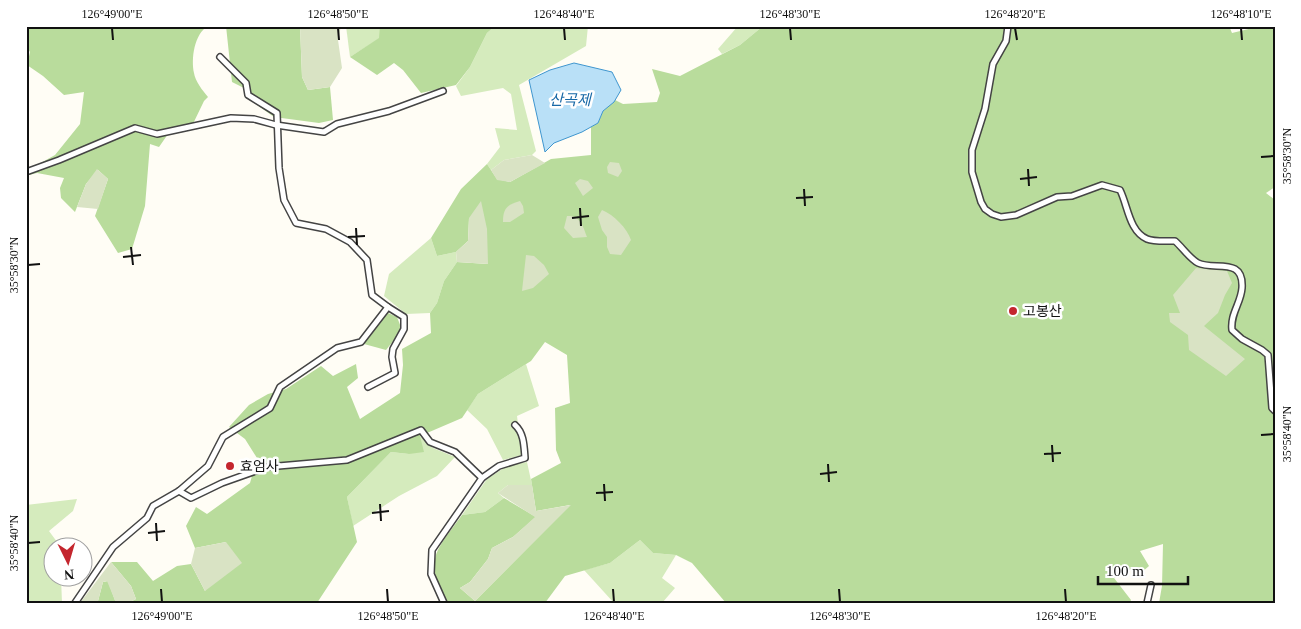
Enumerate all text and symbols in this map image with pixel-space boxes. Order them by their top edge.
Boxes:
text: 126°49'00"E [81,7,143,21]
text: 126°48'50"E [307,7,369,21]
text: 126°48'40"E [533,7,595,21]
text: 126°48'30"E [759,7,821,21]
text: 126°48'20"E [984,7,1046,21]
text: 126°48'10"E [1210,7,1272,21]
water label: 산곡제 [549,92,593,108]
text: 35°58'30"N [1280,127,1294,184]
text: 35°58'30"N [7,236,21,293]
place label: 고봉산 [1023,304,1062,319]
marker: 고봉산 [1007,305,1019,317]
text: 35°58'40"N [1280,405,1294,462]
place label: 효엄사 [240,459,279,474]
marker: 효엄사 [224,460,236,472]
text: 35°58'40"N [7,514,21,571]
north arrow [42,536,92,586]
scale bar [1098,554,1188,586]
text: 100 m [1106,563,1144,579]
text: N [63,567,75,582]
text: 126°49'00"E [131,609,193,623]
text: 126°48'50"E [357,609,419,623]
text: 126°48'40"E [583,609,645,623]
text: 126°48'30"E [809,609,871,623]
text: 126°48'20"E [1035,609,1097,623]

